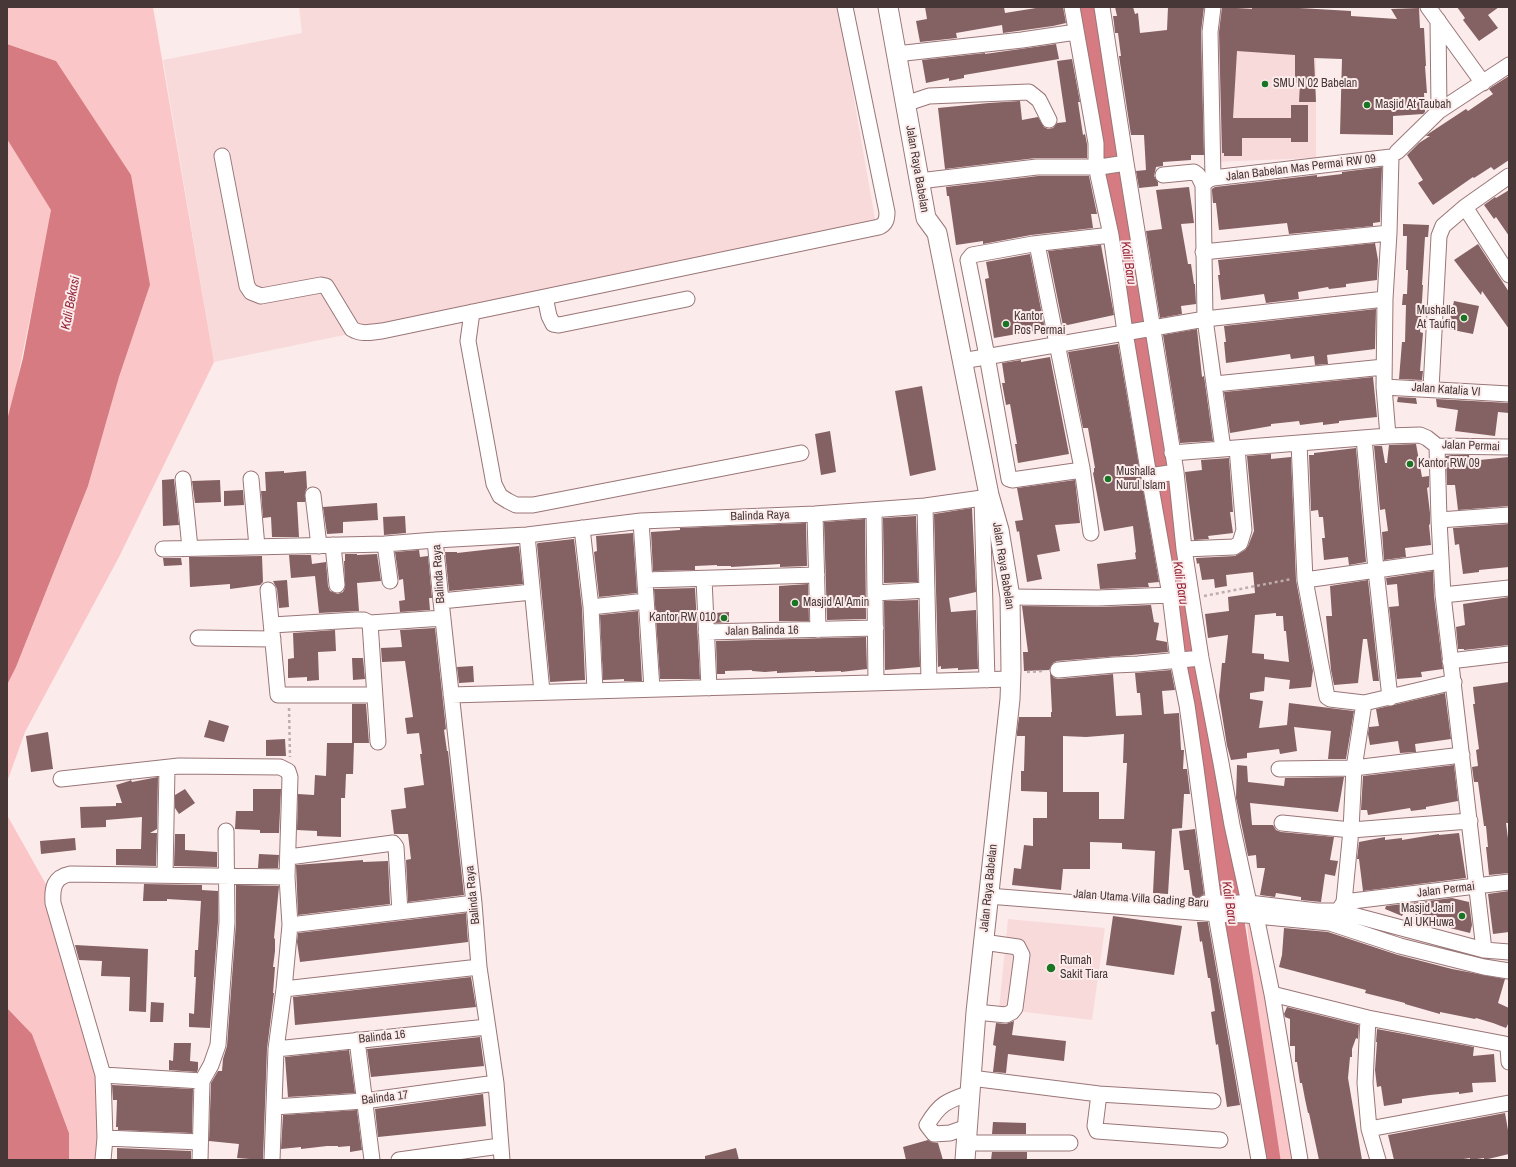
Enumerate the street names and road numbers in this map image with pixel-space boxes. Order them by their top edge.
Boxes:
street label: Jalan Raya Babelan [902,124,932,214]
street label: Jalan Babelan Mas Permai RW 09 [1225,152,1377,184]
street label: Jalan Katalia VI [1411,380,1481,400]
street label: Jalan Permai [1442,438,1500,454]
street label: Balinda Raya [730,508,790,524]
street label: Jalan Raya Babelan [989,521,1017,611]
street label: Balinda Raya [430,544,448,604]
street label: Jalan Balinda 16 [725,623,799,639]
street label: Jalan Raya Babelan [977,843,1001,933]
street label: Balinda Raya [463,865,483,925]
street label: Jalan Permai [1416,879,1476,901]
street label: Jalan Utama Villa Gading Baru [1073,887,1209,911]
street label: Balinda 16 [358,1027,406,1047]
street label: Balinda 17 [361,1088,409,1108]

